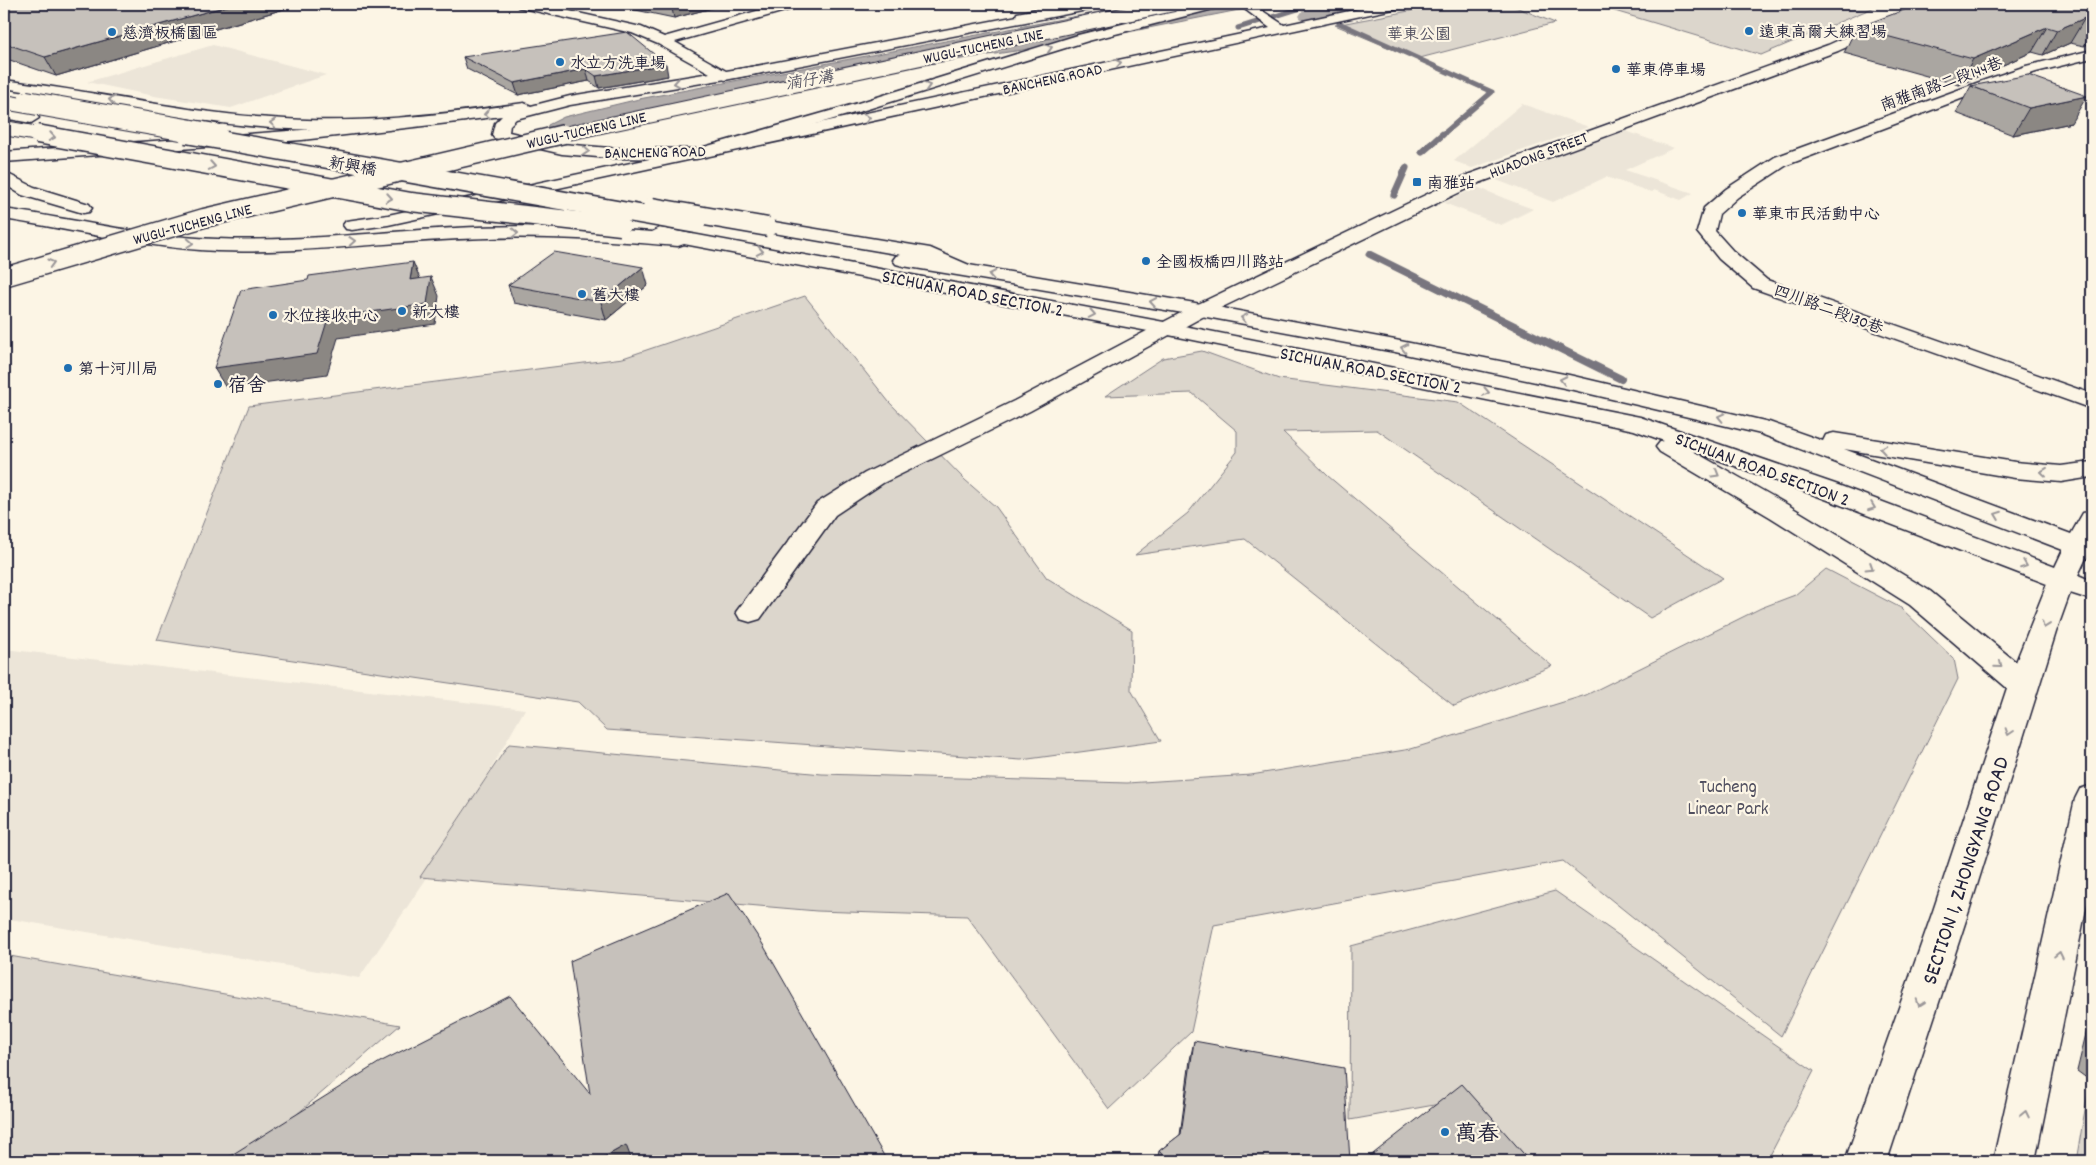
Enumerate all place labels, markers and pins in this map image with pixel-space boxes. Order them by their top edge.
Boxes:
place label: 遠東高爾夫練習場 [1759,22,1887,45]
place label: 慈濟板橋園區 [122,23,218,46]
marker: 遠東高爾夫練習場 [1743,25,1755,37]
marker: 慈濟板橋園區 [106,26,118,38]
place label: 水立方洗車場 [570,53,666,76]
marker: 水立方洗車場 [554,56,566,68]
place label: 華東停車場 [1626,60,1706,83]
marker: 華東停車場 [1610,63,1622,75]
place label: 南雅站 [1427,173,1475,196]
marker: 南雅站 [1411,176,1423,188]
place label: 華東市民活動中心 [1752,204,1880,227]
marker: 華東市民活動中心 [1736,207,1748,219]
place label: 全國板橋四川路站 [1156,252,1284,275]
marker: 全國板橋四川路站 [1140,255,1152,267]
place label: 舊大樓 [592,285,640,308]
marker: 舊大樓 [576,288,588,300]
place label: 新大樓 [412,302,460,325]
marker: 新大樓 [396,305,408,317]
place label: 水位接收中心 [283,306,379,329]
marker: 水位接收中心 [267,309,279,321]
place label: 第十河川局 [78,359,158,382]
marker: 第十河川局 [62,362,74,374]
place label: 宿舍 [228,374,266,401]
marker: 宿舍 [212,378,224,390]
place label: 萬春 [1455,1120,1499,1151]
marker: 萬春 [1439,1126,1451,1138]

